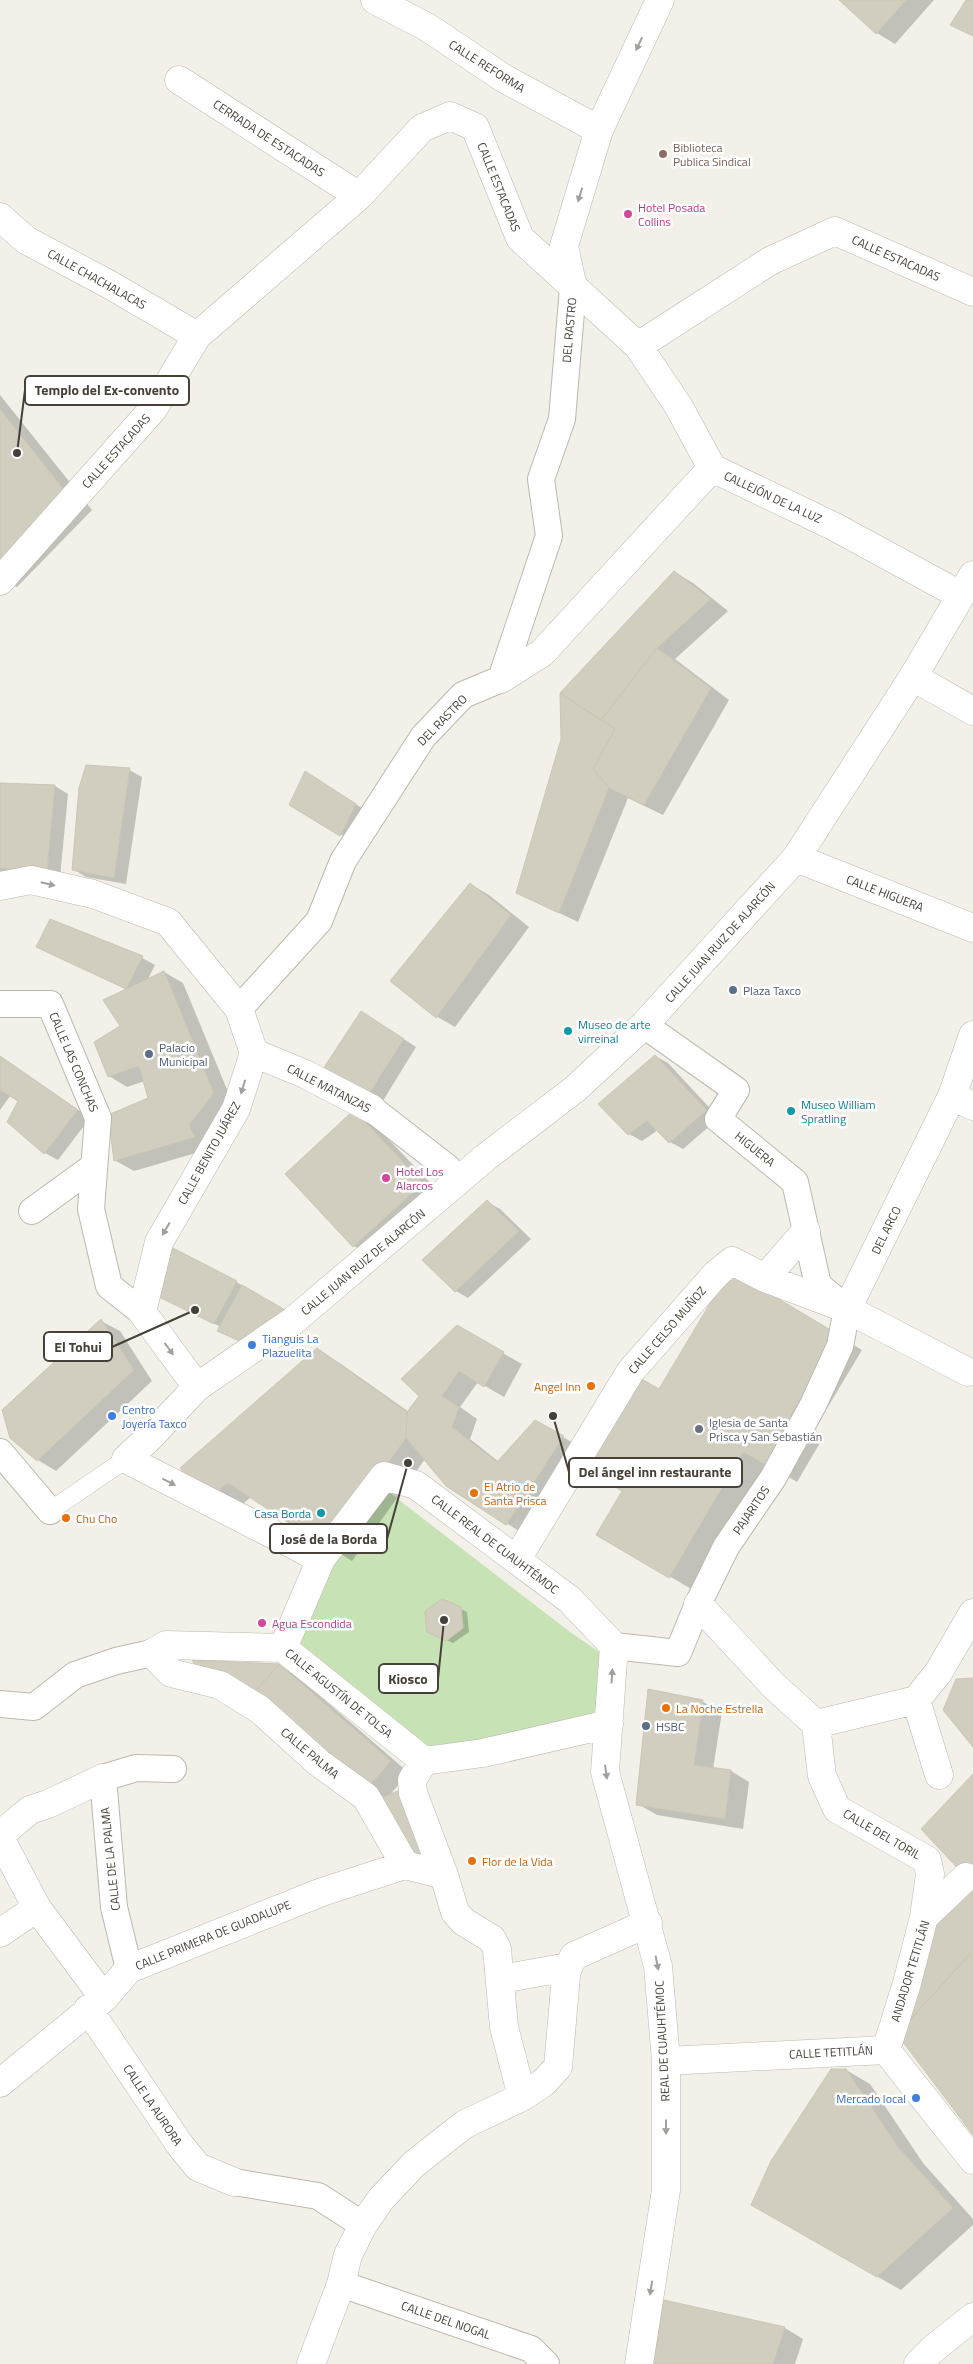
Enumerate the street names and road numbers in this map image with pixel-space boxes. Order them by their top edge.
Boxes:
street label: CALLE REFORMA [445,35,529,97]
street label: CERRADA DE ESTACADAS [209,95,329,181]
street label: CALLE ESTACADAS [472,139,526,235]
street label: CALLE ESTACADAS [849,230,943,286]
street label: CALLE CHACHALACAS [44,244,150,314]
street label: DEL RASTRO [557,297,581,363]
street label: CALLE ESTACADAS [77,409,155,493]
street label: CALLEJÓN DE LA LUZ [721,466,825,528]
street label: DEL RASTRO [412,690,472,750]
street label: CALLE HIGUERA [843,869,927,917]
street label: CALLE JUAN RUIZ DE ALARCÓN [660,877,780,1007]
street label: CALLE LAS CONCHAS [44,1009,104,1115]
street label: CALLE MATANZAS [284,1059,374,1117]
street label: CALLE BENITO JUÁREZ [173,1098,245,1208]
street label: HIGUERA [731,1127,779,1171]
street label: DEL ARCO [866,1203,906,1257]
street label: CALLE JUAN RUIZ DE ALARCÓN [297,1204,429,1320]
street label: CALLE CELSO MUÑOZ [624,1282,710,1378]
street label: PAJARITOS [728,1482,774,1538]
street label: CALLE REAL DE CUAUHTÉMOC [427,1490,563,1599]
street label: CALLE AGUSTÍN DE TOLSA [281,1644,397,1742]
street label: CALLE PALMA [277,1723,343,1783]
street label: CALLE DEL TORIL [839,1804,925,1864]
street label: CALLE DE LA PALMA [95,1806,125,1912]
street label: CALLE PRIMERA DE GUADALUPE [132,1895,294,1975]
street label: ANDADOR TETITLÁN [886,1918,934,2024]
street label: REAL DE CUAUHTÉMOC [649,1980,675,2102]
street label: CALLE TETITLÁN [789,2040,873,2064]
street label: CALLE LA AURORA [119,2060,187,2150]
street label: CALLE DEL NOGAL [399,2296,494,2344]

